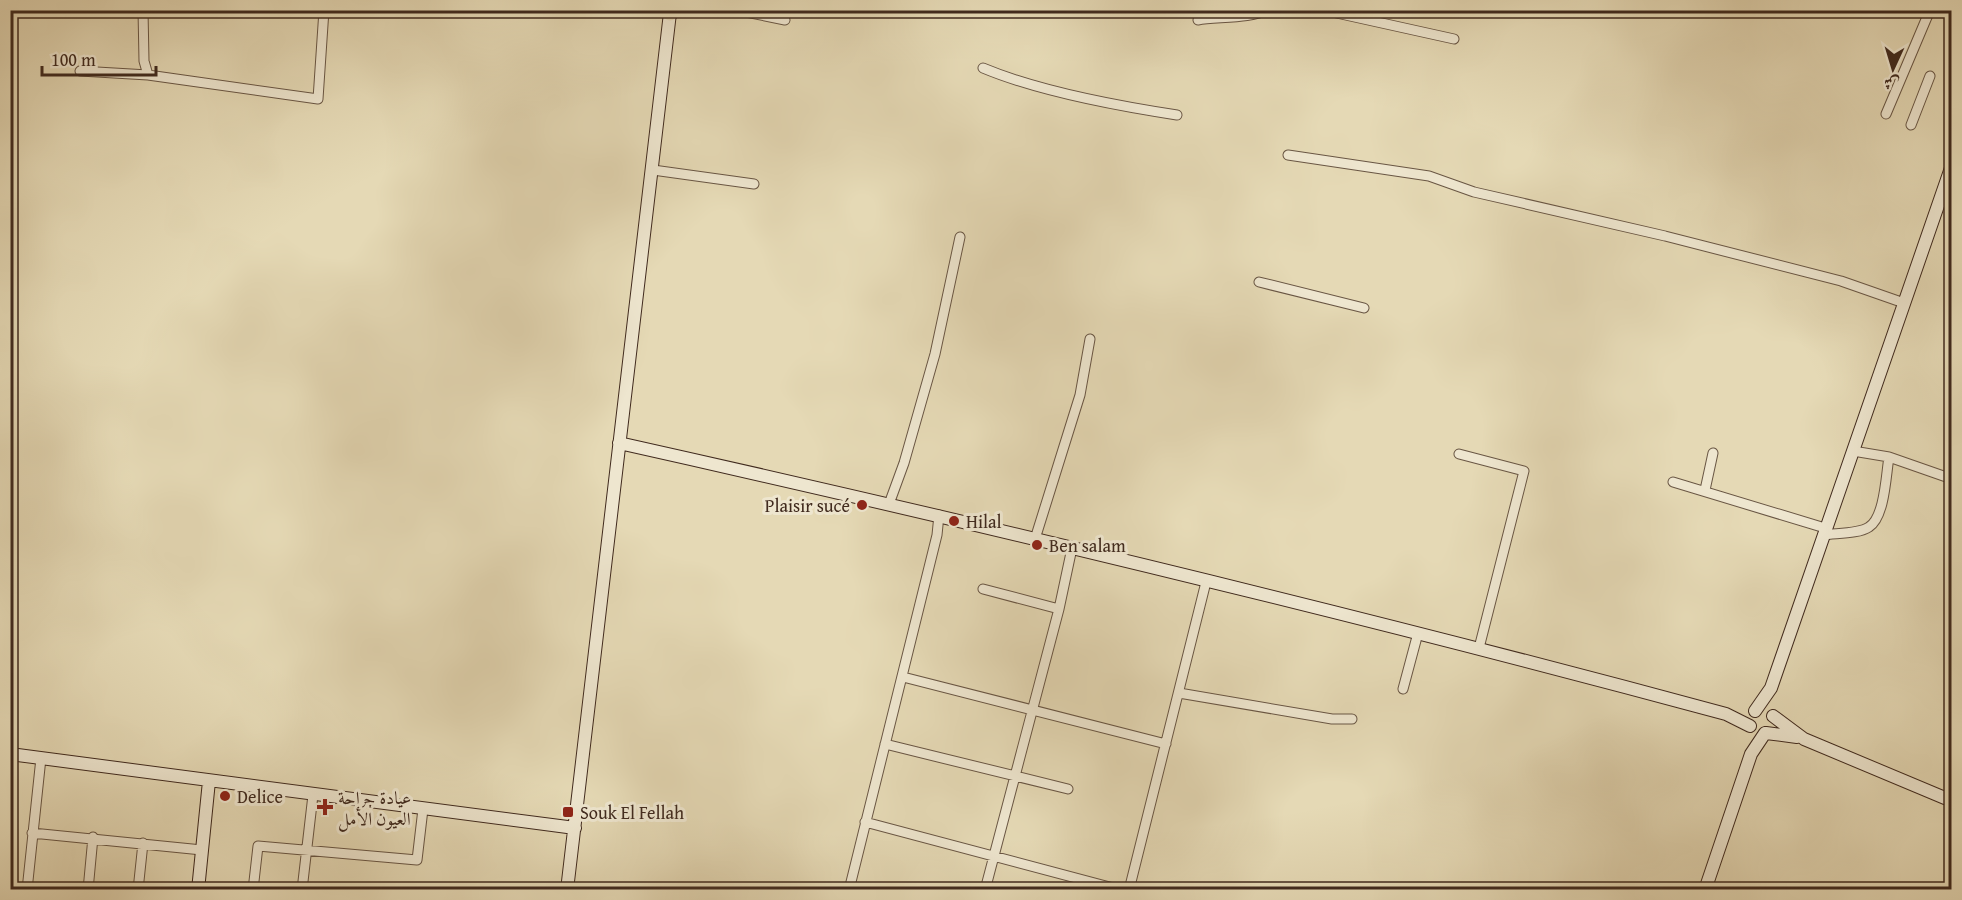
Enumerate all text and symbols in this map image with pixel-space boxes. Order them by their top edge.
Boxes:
scale bar [42,39,156,77]
north arrow [1863,39,1923,99]
text: 100 m [51,46,96,73]
text: ش [1883,71,1901,96]
place label: Plaisir sucé [765,492,850,519]
marker: Plaisir sucé [855,498,869,512]
place label: Hilal [966,508,1002,535]
marker: Hilal [947,514,961,528]
place label: Ben salam [1049,532,1126,559]
marker: Ben salam [1030,538,1044,552]
place label: Delice [237,783,283,810]
place label: عيادة جراحة العيون الأمل [338,784,411,832]
marker: Delice [218,789,232,803]
marker: عيادة جراحة العيون الأمل [316,798,334,816]
place label: Souk El Fellah [580,799,684,826]
marker: Souk El Fellah [561,805,575,819]

